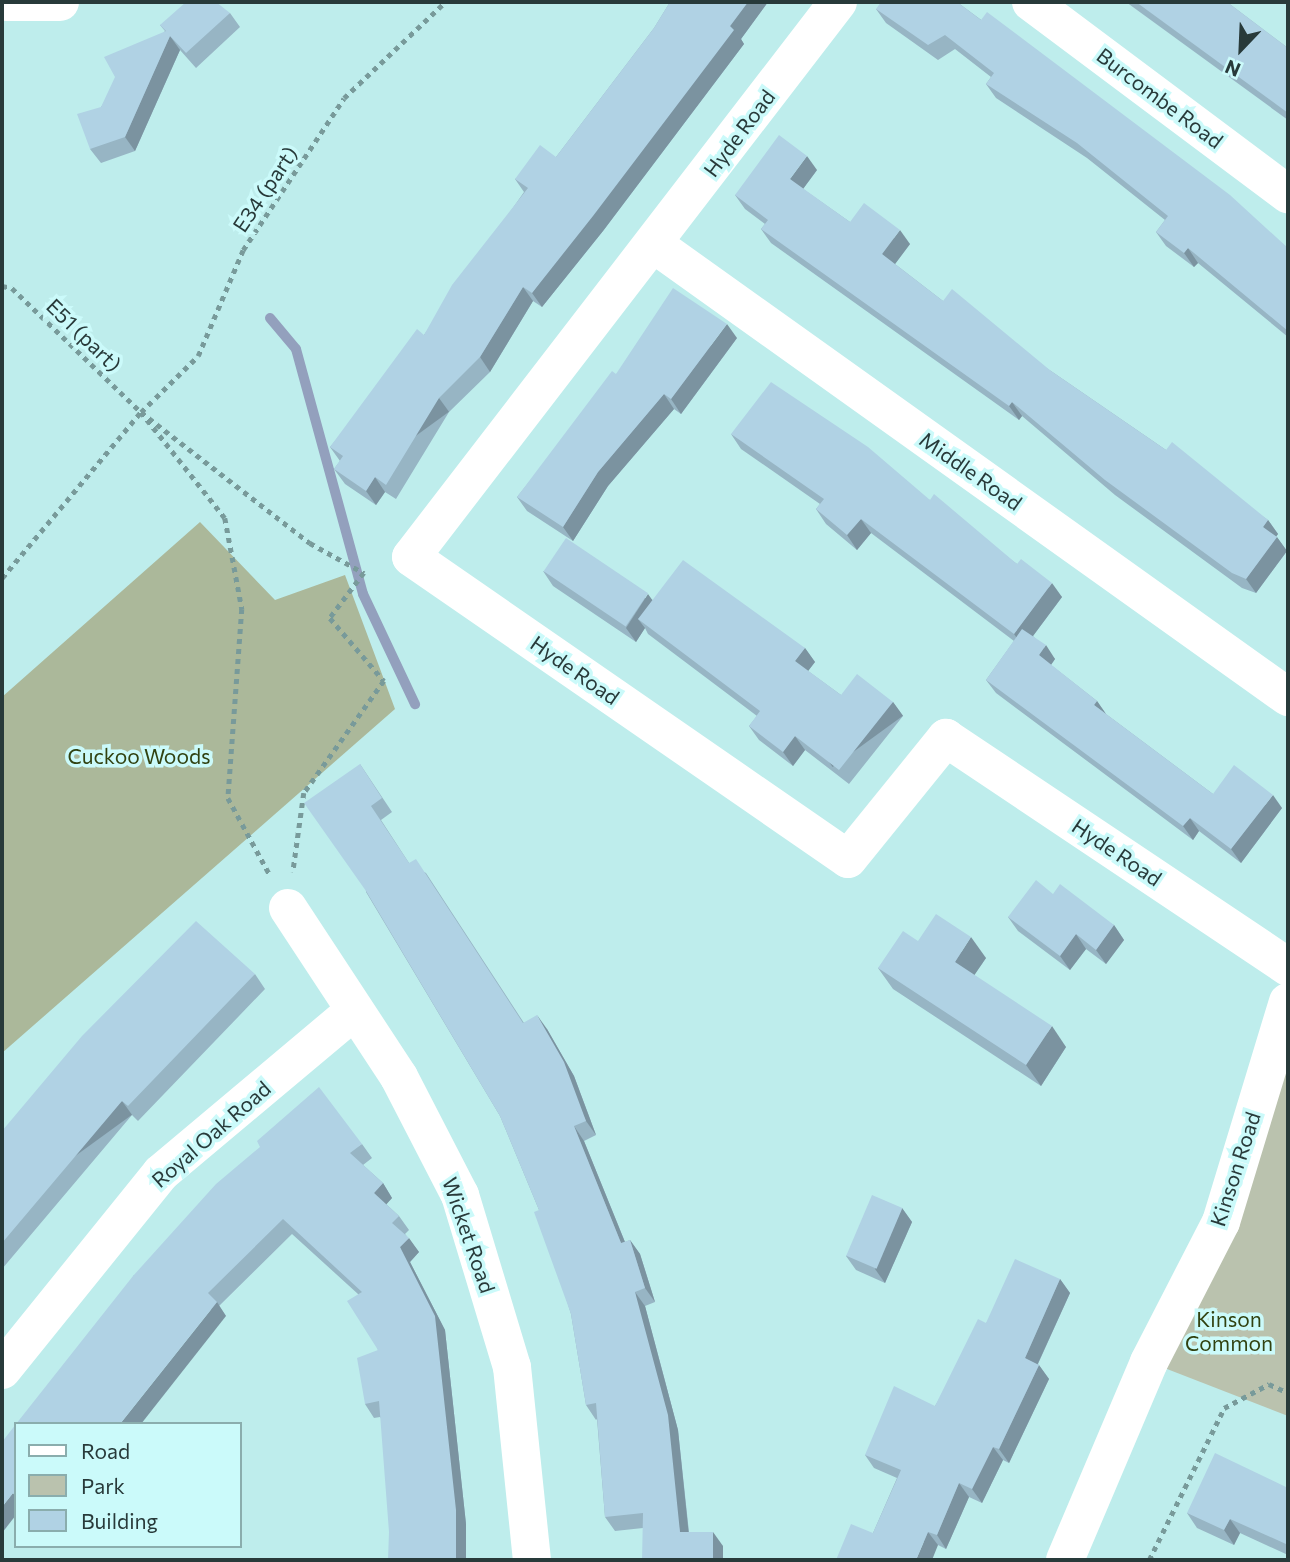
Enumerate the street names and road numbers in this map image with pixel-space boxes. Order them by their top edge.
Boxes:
street label: Burcombe Road [1092,42,1228,154]
street label: Hyde Road [698,84,780,182]
street label: E34 (part) [227,141,303,237]
street label: E51 (part) [41,293,127,377]
street label: Middle Road [915,426,1027,516]
street label: Hyde Road [526,630,624,710]
street label: Hyde Road [1067,813,1167,891]
street label: Royal Oak Road [146,1076,276,1192]
street label: Kinson Road [1205,1109,1265,1229]
street label: Wicket Road [437,1174,501,1296]

